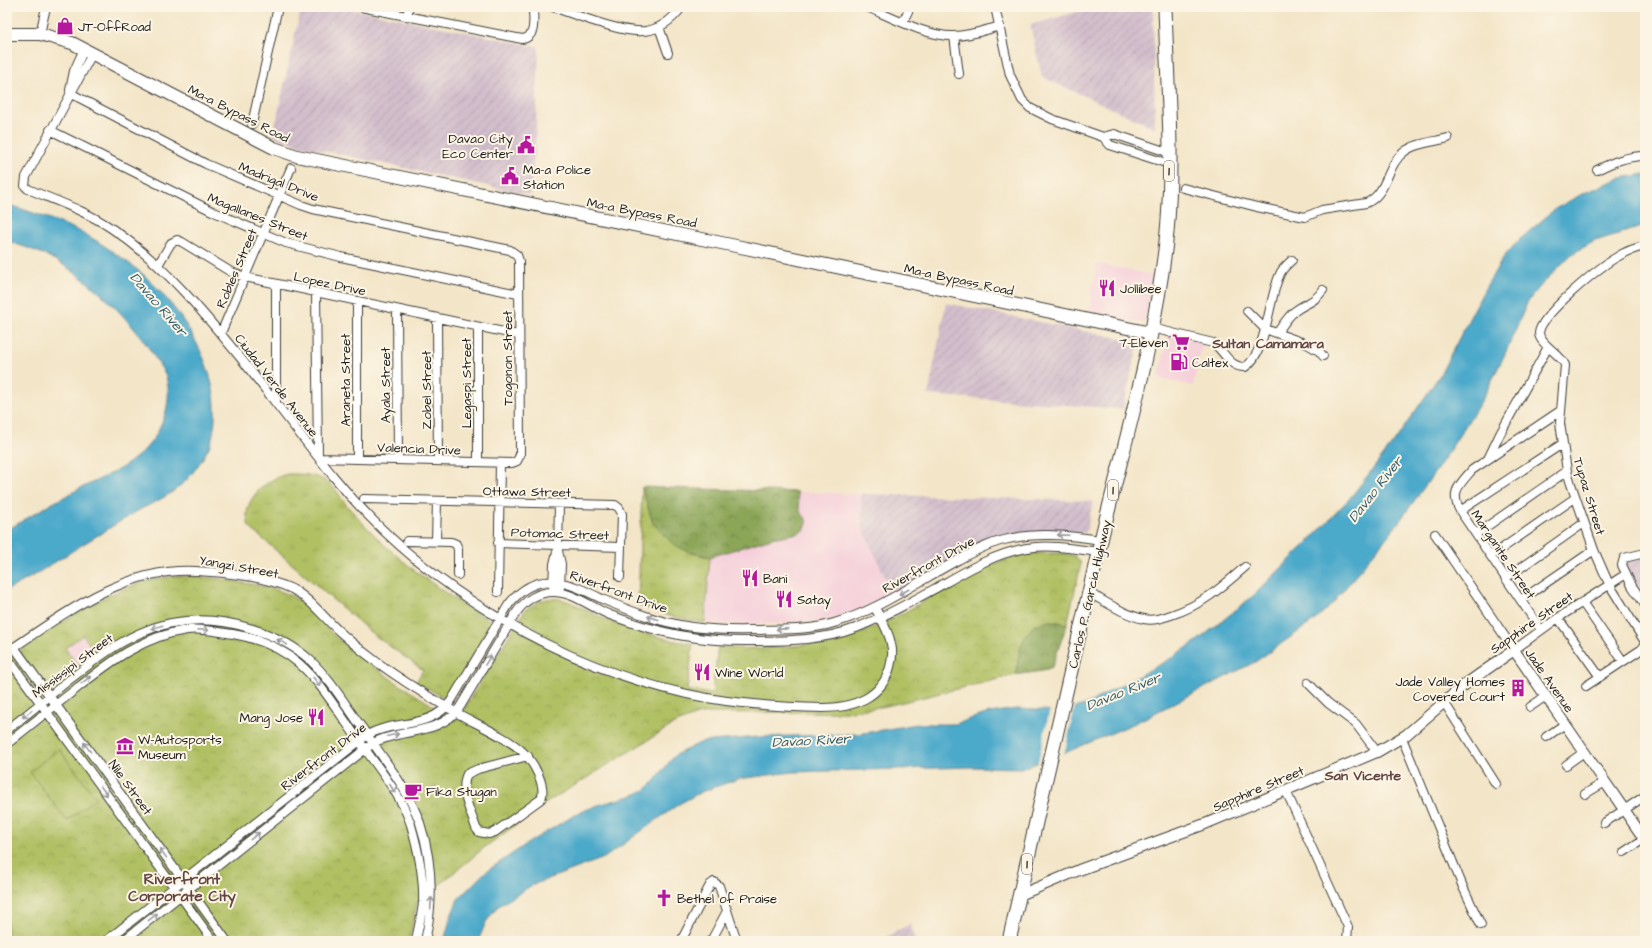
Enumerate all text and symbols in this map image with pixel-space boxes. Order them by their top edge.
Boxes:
shop icon: JT-OffRoad [55,16,75,36]
place label: JT-OffRoad [78,18,151,36]
street label: Ma-a Bypass Road [184,81,293,148]
place label: Davao City Eco Center [442,130,513,163]
public building icon: Davao City Eco Center [516,135,536,155]
street label: Madrigal Drive [235,158,321,207]
place label: Ma-a Police Station [523,161,591,194]
road number: 1 [1164,161,1174,181]
public building icon: Ma-a Police Station [500,166,520,186]
street label: Magallanes Street [204,189,311,246]
street label: Ma-a Bypass Road [585,194,699,234]
street label: Robles Street [212,225,262,311]
street label: Ma-a Bypass Road [902,260,1016,301]
water label: Davao River [125,268,192,342]
street label: Lopez Drive [292,268,368,300]
restaurant icon: Jollibee [1097,278,1117,298]
place label: Jollibee [1120,280,1162,298]
street label: Togonon Street [499,310,518,406]
street label: Ciudad Verde Avenue [230,330,322,441]
supermarket icon: 7-Eleven [1171,332,1191,352]
street label: Araneta Street [337,333,355,426]
place label: 7-Eleven [1119,334,1168,352]
district label: Sultan Camamara [1211,334,1325,354]
street label: Legaspi Street [458,337,477,428]
street label: Ayala Street [377,346,396,423]
street label: Zobel Street [418,350,436,430]
fuel station icon: Caltex [1169,352,1189,372]
place label: Caltex [1192,354,1229,372]
street label: Valencia Drive [377,439,461,459]
water label: Davao River [1344,451,1409,527]
street label: Tupaz Street [1569,455,1610,538]
road number: 1 [1108,480,1118,500]
street label: Ottawa Street [483,482,572,502]
street label: Marganite Street [1466,506,1540,604]
street label: Carlos P. Garcia Highway [1064,518,1117,670]
street label: Potomac Street [510,523,610,545]
street label: Riverfront Drive [879,532,978,598]
one-way arrow [1057,532,1070,539]
street label: Yangzi Street [197,551,281,584]
street label: Riverfront Drive [567,566,670,618]
restaurant icon: Bani [740,568,760,588]
place label: Bani [763,570,787,588]
street label: Sapphire Street [1487,587,1577,658]
one-way arrow [898,588,910,596]
restaurant icon: Satay [774,589,794,609]
place label: Satay [797,591,831,610]
one-way arrow [647,614,660,621]
one-way arrow [150,624,163,631]
one-way arrow [776,625,789,633]
one-way arrow [196,627,209,634]
street label: Mississipi Street [28,629,117,702]
one-way arrow [277,638,289,645]
street label: Jade Avenue [1520,645,1578,716]
one-way arrow [484,655,492,666]
restaurant icon: Wine World [692,662,712,682]
place label: Wine World [715,664,784,682]
water label: Davao River [1083,667,1165,716]
place label: Jade Valley Homes Covered Court [1396,673,1506,706]
one-way arrow [81,676,92,685]
one-way arrow [313,677,322,688]
building icon: Jade Valley Homes Covered Court [1508,678,1528,698]
restaurant icon: Mang Jose [306,707,326,727]
place label: Mang Jose [239,709,303,728]
one-way arrow [21,710,32,719]
street label: Riverfront Drive [277,719,370,795]
water label: Davao River [771,729,852,753]
place label: W-Autosports Museum [138,731,222,764]
one-way arrow [386,731,399,739]
museum icon: W-Autosports Museum [115,736,135,756]
one-way arrow [83,742,91,753]
street label: Nile Street [104,756,157,820]
street label: Sapphire Street [1210,761,1307,816]
district label: San Vicente [1324,766,1402,786]
cafe icon: Fika Stugan [403,781,423,801]
one-way arrow [389,782,397,794]
place label: Fika Stugan [426,783,497,802]
one-way arrow [100,785,108,796]
one-way arrow [249,832,260,840]
one-way arrow [159,847,168,858]
road number: 1 [1022,854,1032,874]
district label: Riverfront Corporate City [128,869,236,908]
church icon: Bethel of Praise [654,888,674,908]
place label: Bethel of Praise [677,890,777,908]
one-way arrow [428,897,435,910]
one-way arrow [148,912,159,921]

